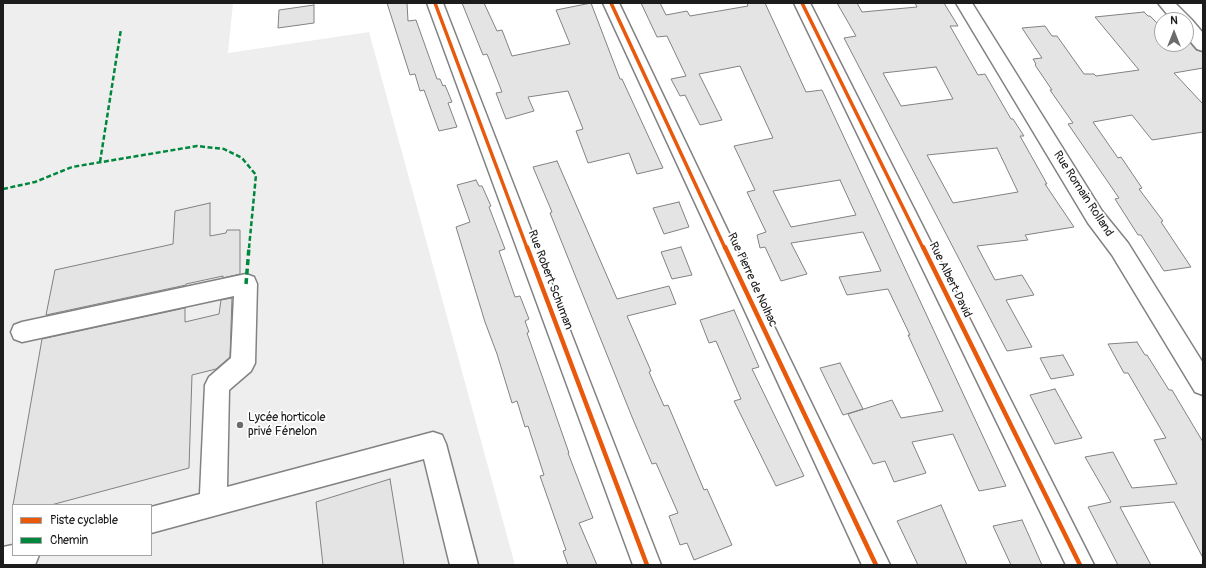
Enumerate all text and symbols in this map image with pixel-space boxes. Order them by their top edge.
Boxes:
north arrow [1154,12,1194,52]
text: N [1170,14,1178,27]
street label: Rue Romain Rolland [1050,148,1116,240]
street label: Rue Robert Schuman [524,228,576,332]
street label: Rue Pierre de Nolhac [724,231,780,329]
street label: Rue Albert David [926,240,974,320]
place label: Lycée horticole privé Fénelon [248,411,326,439]
marker: Lycée horticole privé Fénelon [235,420,245,430]
legend [12,504,152,556]
text: Piste cyclable [50,513,118,528]
text: Chemin [50,533,88,548]

